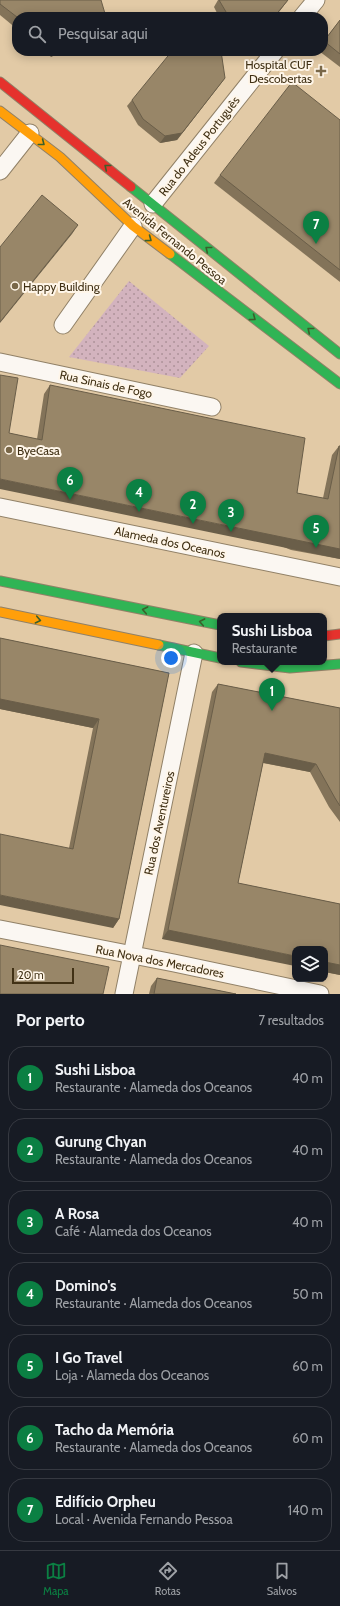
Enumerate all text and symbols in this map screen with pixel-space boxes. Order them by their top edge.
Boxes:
search box [12,12,328,56]
icon: search [26,23,48,45]
text: Pesquisar aqui [58,25,148,43]
place label: Hospital CUF Descobertas [245,57,313,86]
marker: Hospital CUF Descobertas [315,65,327,77]
street label: Rua do Adeus Português [155,93,243,199]
one-way arrow [38,138,45,145]
one-way arrow [104,165,111,172]
street label: Avenida Fernando Pessoa [120,194,230,288]
pin: 7 [303,211,329,244]
one-way arrow [145,234,152,241]
one-way arrow [206,246,213,253]
place label: Happy Building [23,279,101,294]
marker: Happy Building [10,281,20,291]
one-way arrow [248,313,255,320]
one-way arrow [307,328,314,335]
street label: Rua Sinais de Fogo [58,367,154,401]
place label: ByeCasa [17,443,60,458]
marker: ByeCasa [4,445,14,455]
pin: 6 [57,467,83,500]
pin: 4 [126,479,152,512]
pin: 2 [180,491,206,524]
pin: 3 [218,499,244,532]
pin: 5 [303,515,329,548]
street label: Alameda dos Oceanos [113,523,227,561]
one-way arrow [142,607,148,615]
popup [217,613,327,665]
one-way arrow [35,616,41,624]
one-way arrow [199,618,205,626]
text: Sushi Lisboa [232,622,312,640]
text: Restaurante [232,640,297,656]
your location [161,648,181,668]
pin: 1 [259,678,285,711]
street label: Rua dos Aventureiros [141,769,177,876]
street label: Rua Nova dos Mercadores [95,941,225,981]
map controls [292,946,328,982]
button: layers [292,946,328,982]
scale bar [12,966,74,985]
text: 20 m [18,968,44,982]
text: Por perto [16,1010,85,1030]
text: 7 resultados [258,1012,324,1028]
text: Sushi Lisboa [55,1061,136,1079]
text: 1 [28,1070,32,1086]
text: 40 m [292,1070,323,1086]
text: Restaurante · Alameda dos Oceanos [55,1079,252,1095]
text: Gurung Chyan [55,1133,146,1151]
text: 2 [27,1142,33,1158]
text: 40 m [292,1142,323,1158]
text: Restaurante · Alameda dos Oceanos [55,1151,252,1167]
text: A Rosa [55,1205,99,1223]
text: 3 [26,1214,34,1230]
text: 40 m [292,1214,323,1230]
text: Café · Alameda dos Oceanos [55,1223,212,1239]
text: Domino's [55,1277,116,1295]
text: 4 [26,1286,34,1302]
text: 50 m [293,1286,323,1302]
text: Restaurante · Alameda dos Oceanos [55,1295,252,1311]
text: I Go Travel [55,1349,123,1367]
text: 5 [27,1358,33,1374]
text: 60 m [292,1358,323,1374]
text: Loja · Alameda dos Oceanos [55,1367,209,1383]
text: Tacho da Memória [55,1421,174,1439]
text: 6 [26,1430,34,1446]
text: 60 m [292,1430,323,1446]
text: Restaurante · Alameda dos Oceanos [55,1439,252,1455]
text: Edifício Orpheu [55,1493,156,1511]
text: 7 [27,1502,33,1518]
text: 140 m [288,1502,323,1518]
text: Local · Avenida Fernando Pessoa [55,1511,233,1527]
tab: Mapa [43,1560,69,1598]
tab: Rotas [155,1560,181,1598]
tab: Salvos [267,1560,297,1598]

